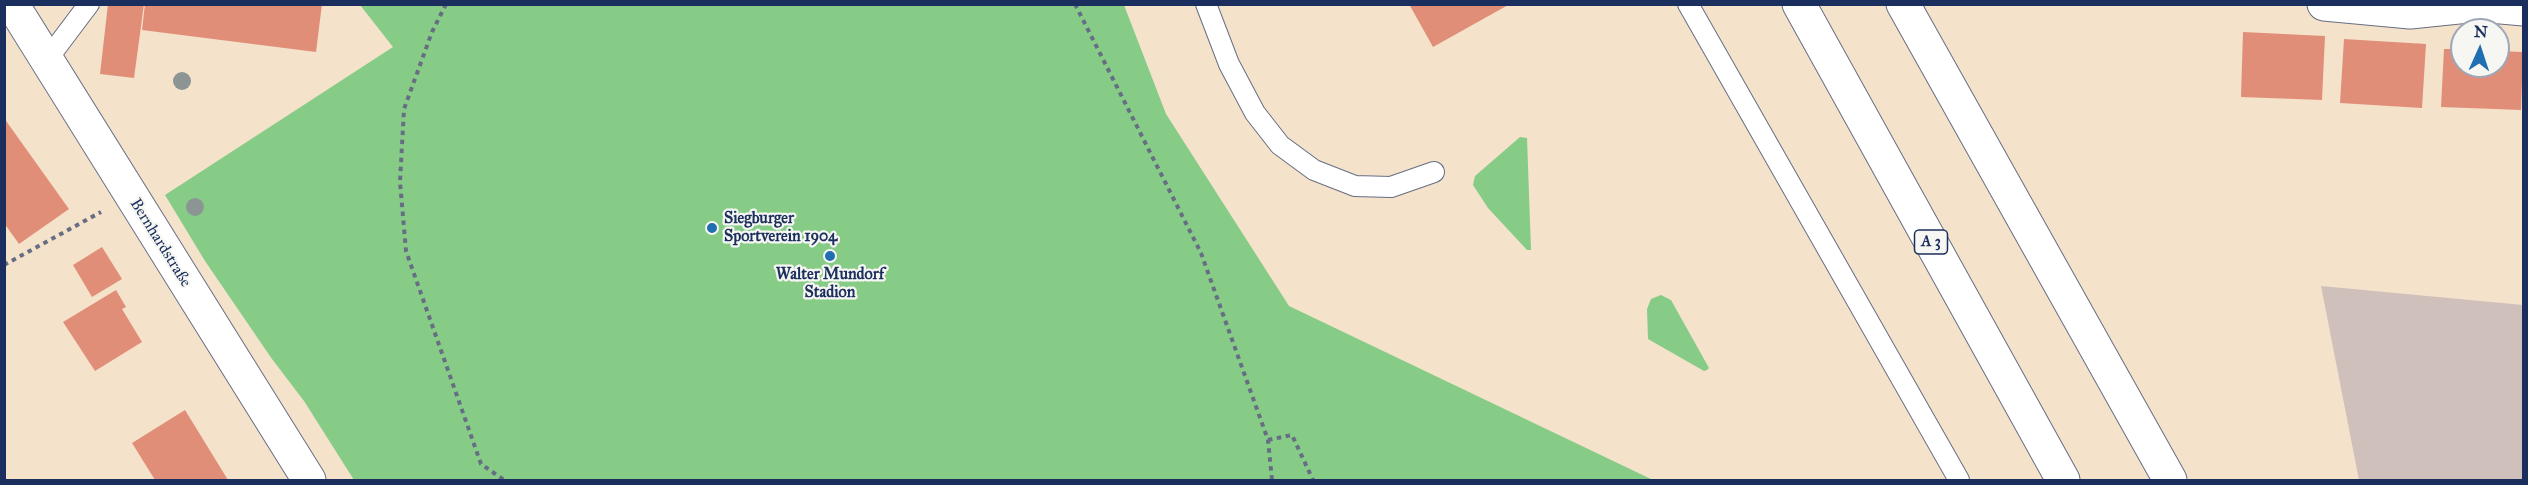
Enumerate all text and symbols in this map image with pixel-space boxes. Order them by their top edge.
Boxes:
north arrow [2450,18,2510,78]
text: N [2474,22,2488,41]
street label: Bernhardstraße [125,195,195,291]
place label: Siegburger Sportverein 1904 [724,209,837,247]
marker: Siegburger Sportverein 1904 [705,221,719,235]
road number: A 3 [1914,230,1948,254]
marker: Walter Mundorf Stadion [823,249,837,263]
place label: Walter Mundorf Stadion [776,265,884,303]

